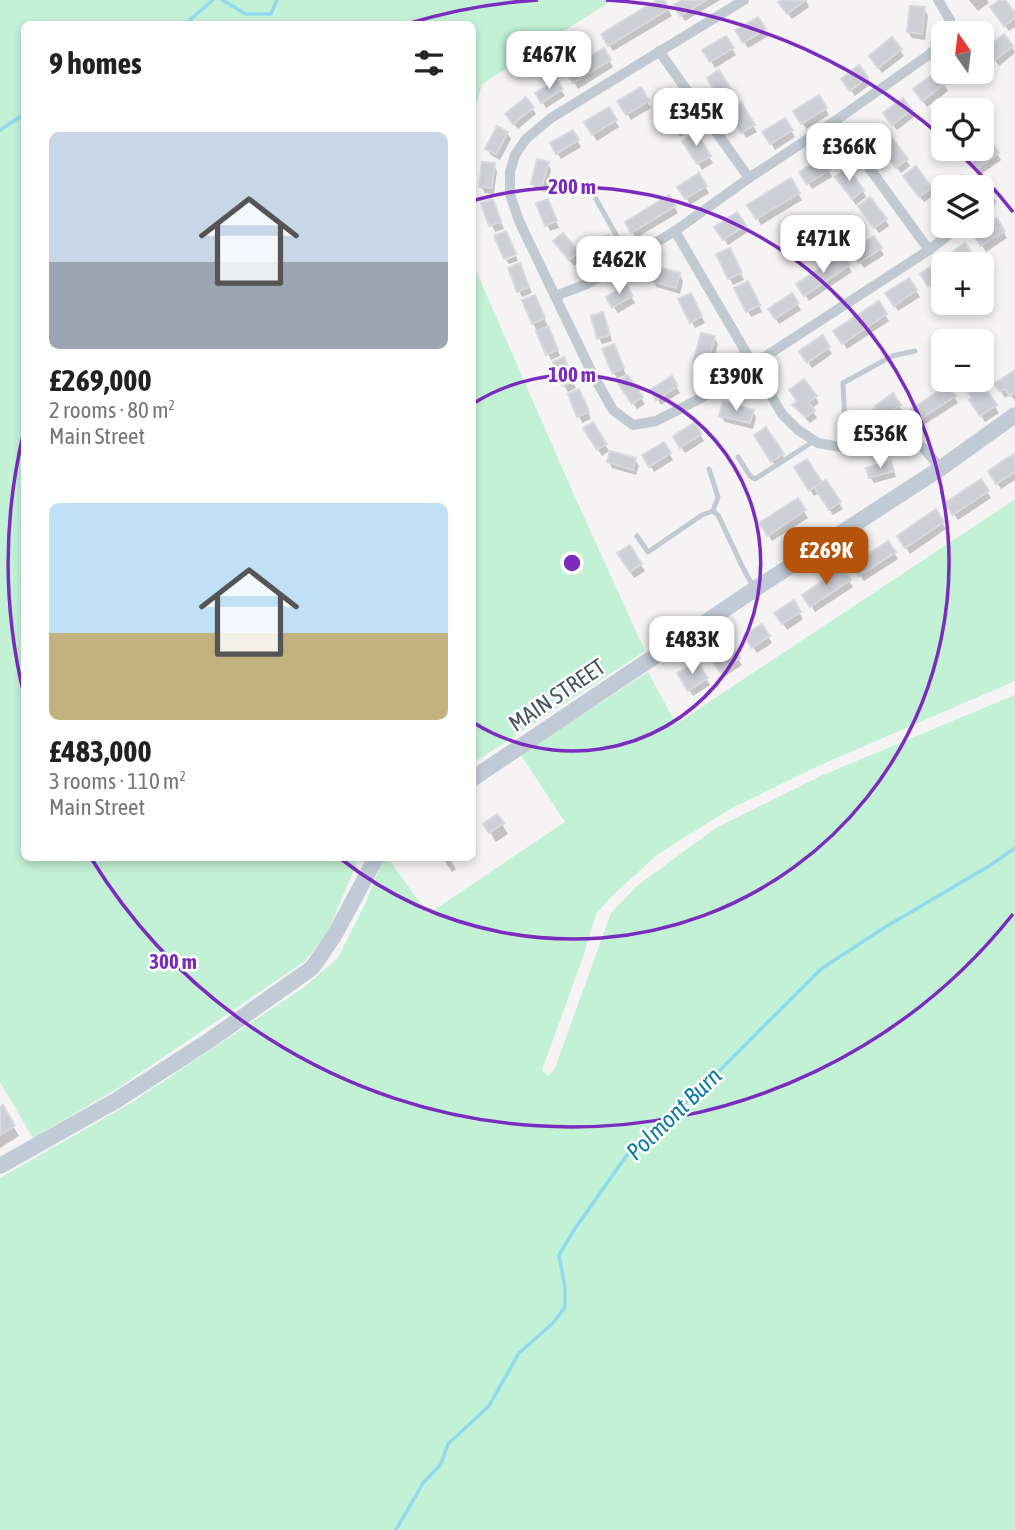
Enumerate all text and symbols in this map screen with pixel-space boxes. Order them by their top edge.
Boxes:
north arrow [931,21,994,84]
map controls [931,21,994,392]
pin: £467K [500,32,598,91]
text: £467K [522,41,576,67]
icon: filters [410,44,448,82]
text: 9 homes [49,46,142,80]
pin: £345K [647,88,745,148]
text: £345K [669,98,723,124]
button: locate [931,98,994,161]
pin: £366K [800,124,898,183]
text: £366K [822,133,876,159]
text: 200 m [548,174,596,198]
button: layers [931,175,994,238]
icon: home [186,178,312,304]
pin: £471K [774,216,872,275]
text: £471K [796,225,850,251]
pin: £462K [570,236,668,296]
text: £462K [592,246,646,272]
button: + [931,252,994,315]
button: − [931,329,994,392]
pin: £390K [687,354,785,413]
text: 100 m [548,362,596,386]
text: £269,000 [49,363,152,397]
text: £390K [709,363,763,389]
text: 2 rooms · 80 m² [49,397,175,423]
pin: £536K [831,410,929,470]
text: £536K [853,420,907,446]
text: Main Street [49,423,145,449]
pin: £269K [777,528,875,587]
text: £269K [799,537,853,563]
icon: home [186,549,312,675]
centre of rings [560,551,584,575]
pin: £483K [643,616,741,676]
text: £483K [665,626,719,652]
street label: MAIN STREET [504,653,610,737]
text: £483,000 [49,734,152,768]
text: 3 rooms · 110 m² [49,768,186,794]
text: Main Street [49,794,145,820]
text: 300 m [149,949,197,973]
water label: Polmont Burn [621,1062,727,1165]

